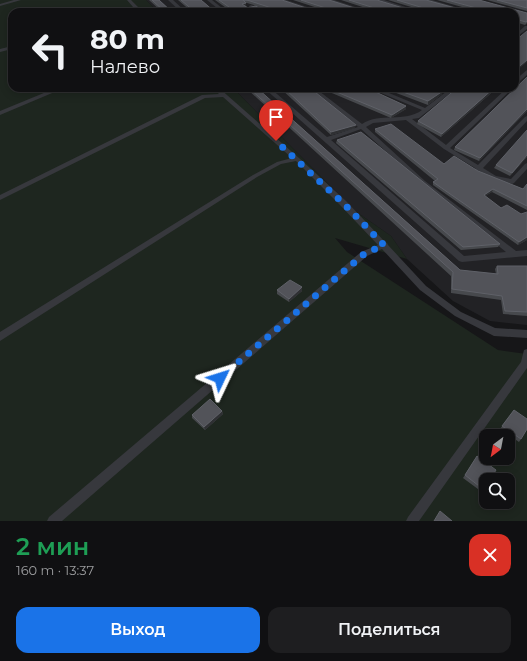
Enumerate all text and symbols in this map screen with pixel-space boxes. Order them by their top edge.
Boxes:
text: 80 m [90,22,165,56]
icon: left [24,24,76,76]
text: Налево [90,56,160,78]
pin [259,100,293,141]
icon: arrive [265,106,287,128]
position arrow [199,357,241,399]
north arrow [479,429,515,465]
map controls [479,429,515,509]
button: search [479,473,515,509]
text: 2 мин [16,532,89,561]
button: close [469,534,511,576]
text: 160 m · 13:37 [16,562,94,578]
button: Выход [16,607,260,653]
button: Поделиться [268,607,511,653]

